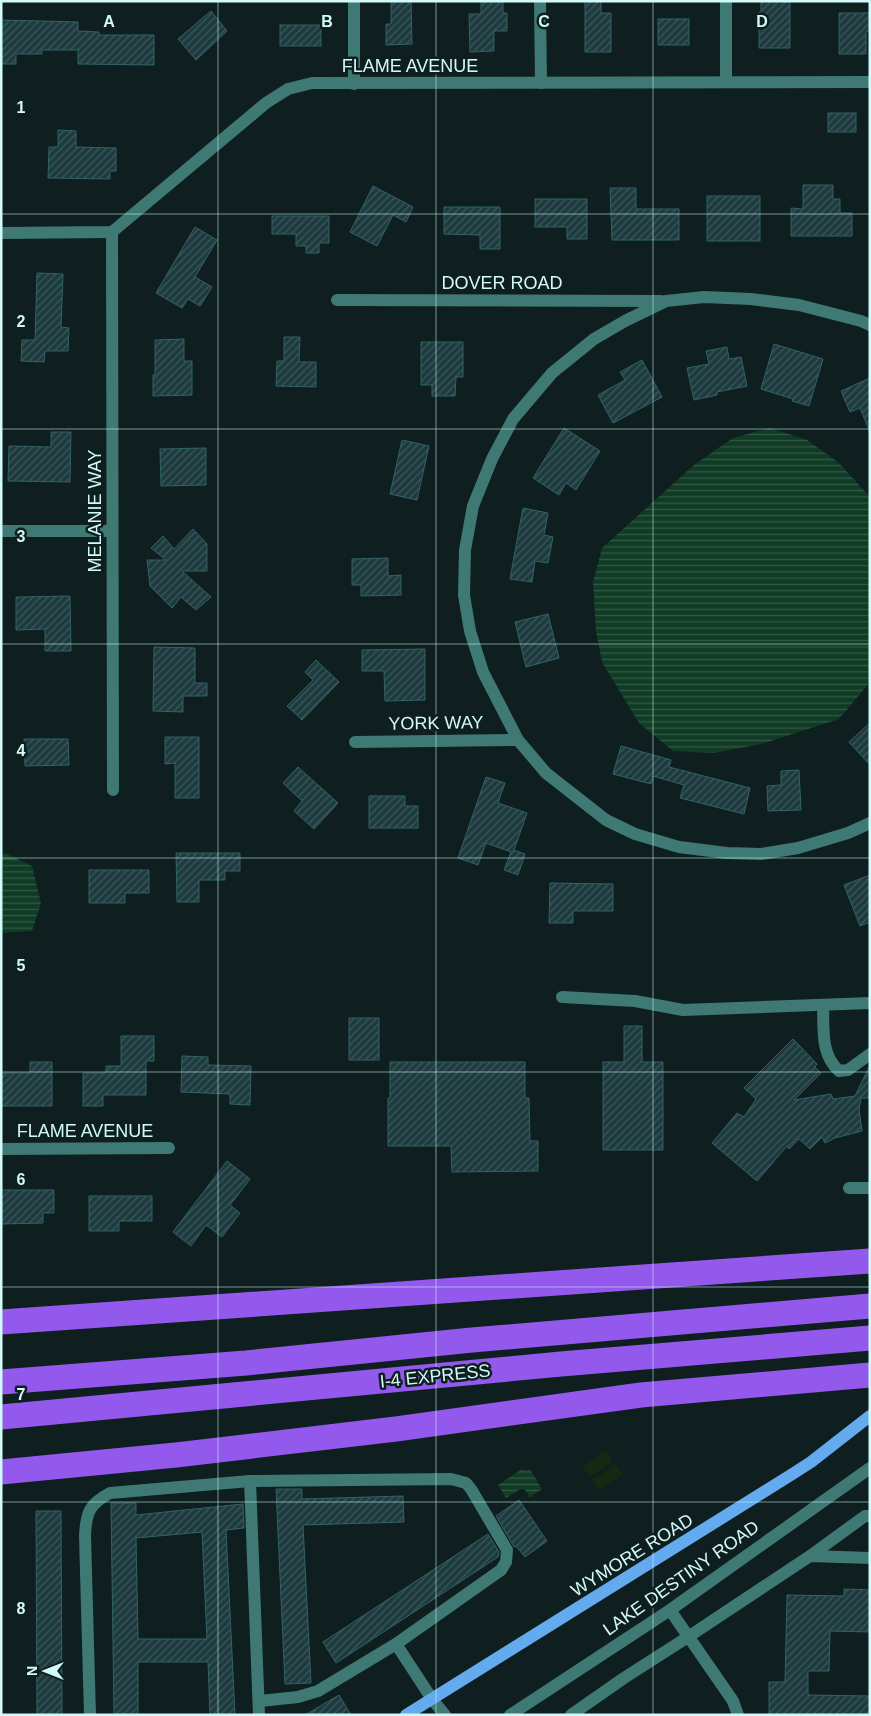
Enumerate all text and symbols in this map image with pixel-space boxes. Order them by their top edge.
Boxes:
text: A [103,13,115,30]
text: B [321,13,333,30]
text: C [538,13,550,30]
text: D [756,13,768,30]
street label: FLAME AVENUE [342,56,478,76]
text: 1 [17,99,26,116]
street label: DOVER ROAD [441,273,563,293]
text: 2 [17,313,26,330]
street label: MELANIE WAY [85,449,105,573]
text: 3 [17,528,26,545]
street label: YORK WAY [388,712,484,734]
text: 4 [17,742,26,759]
text: 5 [17,957,26,974]
street label: FLAME AVENUE [17,1121,153,1141]
text: 6 [17,1171,26,1188]
street label: I-4 EXPRESS [379,1360,491,1392]
text: 7 [17,1386,26,1403]
street label: WYMORE ROAD [567,1509,697,1601]
street label: LAKE DESTINY ROAD [599,1517,763,1639]
text: 8 [17,1600,26,1617]
north arrow [20,1646,70,1696]
text: N [24,1666,40,1676]

